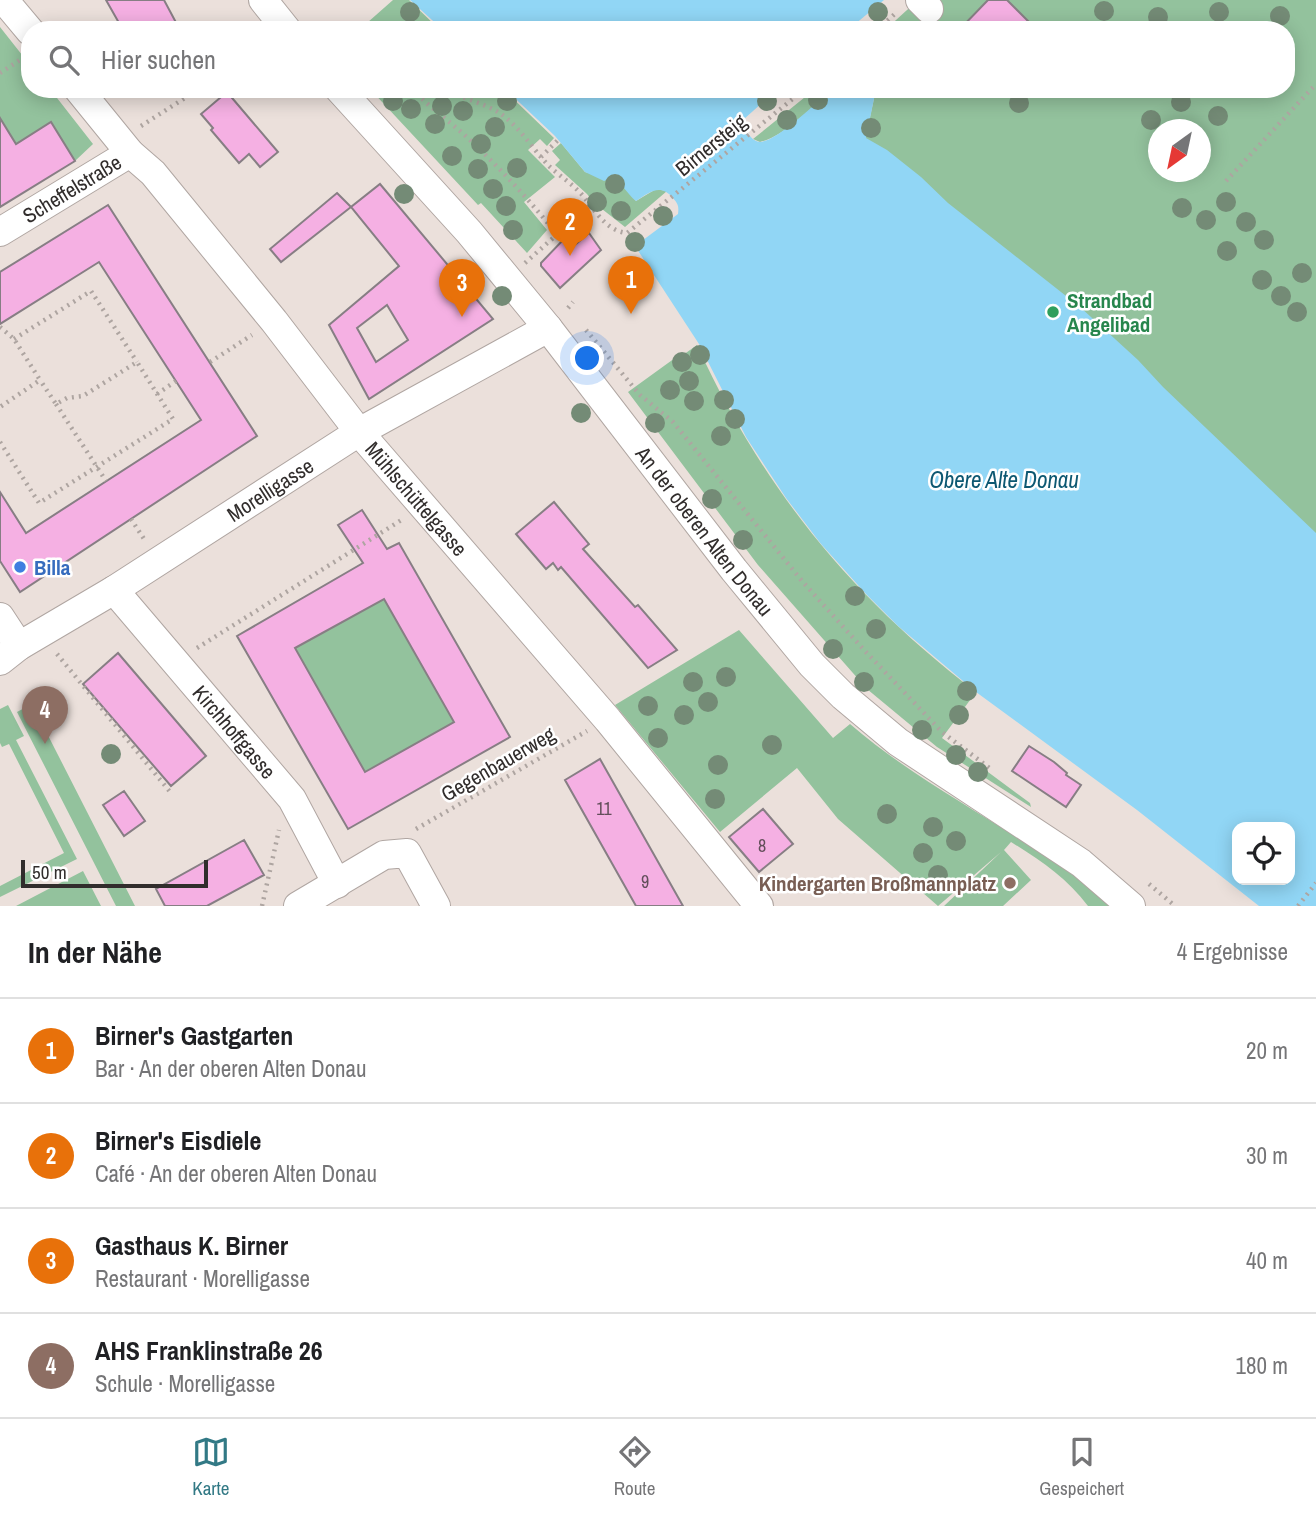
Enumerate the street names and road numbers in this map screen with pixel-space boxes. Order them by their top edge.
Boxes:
street label: Birnersteig [669,107,753,183]
street label: Scheffelstraße [17,147,127,230]
street label: Mühlschüttelgasse [359,435,474,562]
street label: An der oberen Alten Donau [629,439,780,622]
street label: Morelligasse [221,451,319,528]
street label: Kirchhoffgasse [186,679,283,785]
street label: Gegenbauerweg [436,719,561,808]

